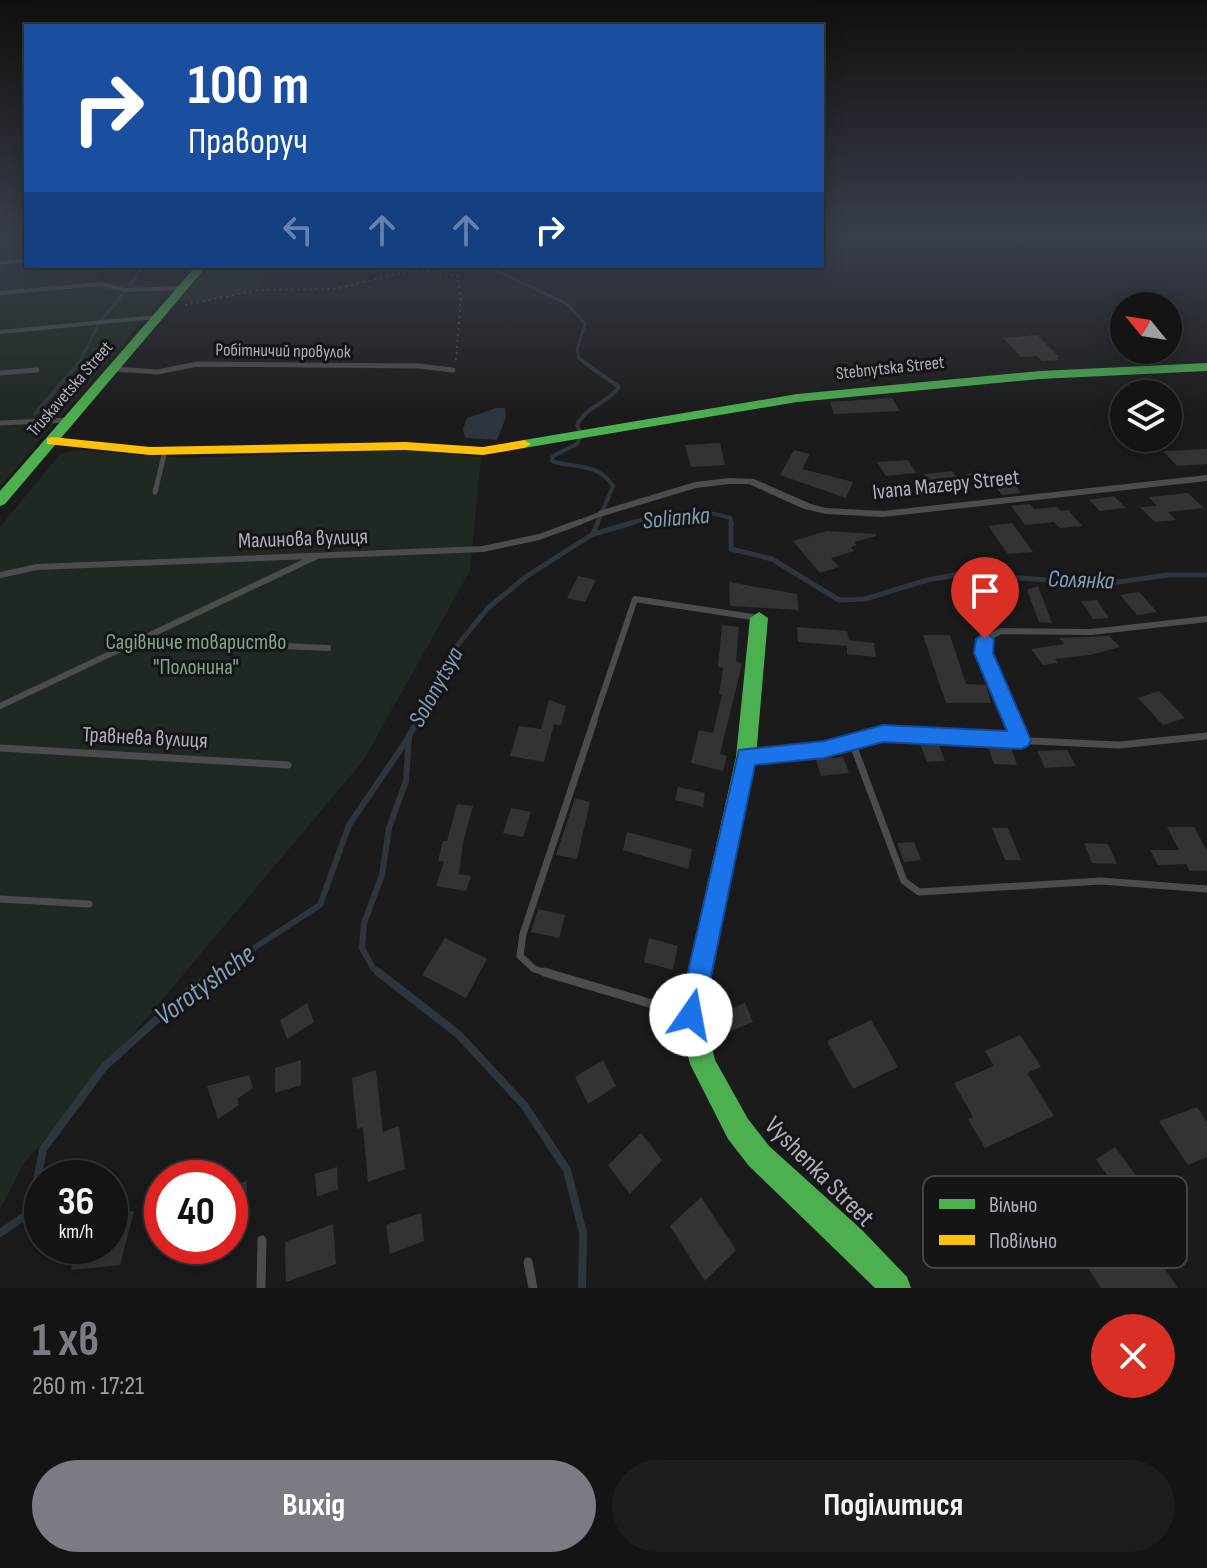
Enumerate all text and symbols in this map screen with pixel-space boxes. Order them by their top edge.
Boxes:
text: 100 m [188,53,309,120]
icon: right [56,56,160,160]
text: Праворуч [188,121,308,164]
icon: left [276,208,320,252]
icon: ahead [360,208,404,252]
icon: ahead [444,208,488,252]
icon: right [528,208,572,252]
north arrow [1110,292,1182,364]
map controls [1110,292,1182,452]
street label: Truskavetska Street [23,337,117,441]
street label: Робітничий провулок [215,339,351,363]
street label: Stebnytska Street [835,352,946,384]
button: layers [1110,380,1182,452]
street label: Ivana Mazepy Street [871,464,1021,506]
water label: Solianka [641,501,711,535]
street label: Малинова вулиця [238,523,368,555]
pin [951,557,1019,639]
water label: Солянка [1047,564,1115,596]
icon: arrive [963,569,1007,613]
park label: Садівниче товариство "Полонина" [106,629,286,681]
water label: Solonytsya [402,642,470,732]
street label: Травнева вулиця [82,721,208,755]
water label: Vorotyshche [148,938,262,1032]
position arrow [649,973,733,1057]
street label: Vyshenka Street [758,1111,880,1233]
speed limit sign: 40 [144,1160,248,1264]
legend [923,1176,1187,1268]
text: 36 [58,1178,94,1226]
text: Вільно [989,1192,1037,1219]
text: km/h [59,1220,93,1244]
text: Повільно [989,1228,1057,1255]
text: 1 хв [32,1312,99,1369]
button: close [1091,1314,1175,1398]
text: 260 m · 17:21 [32,1371,144,1402]
button: Вихід [32,1460,596,1552]
button: Поділитися [612,1460,1175,1552]

